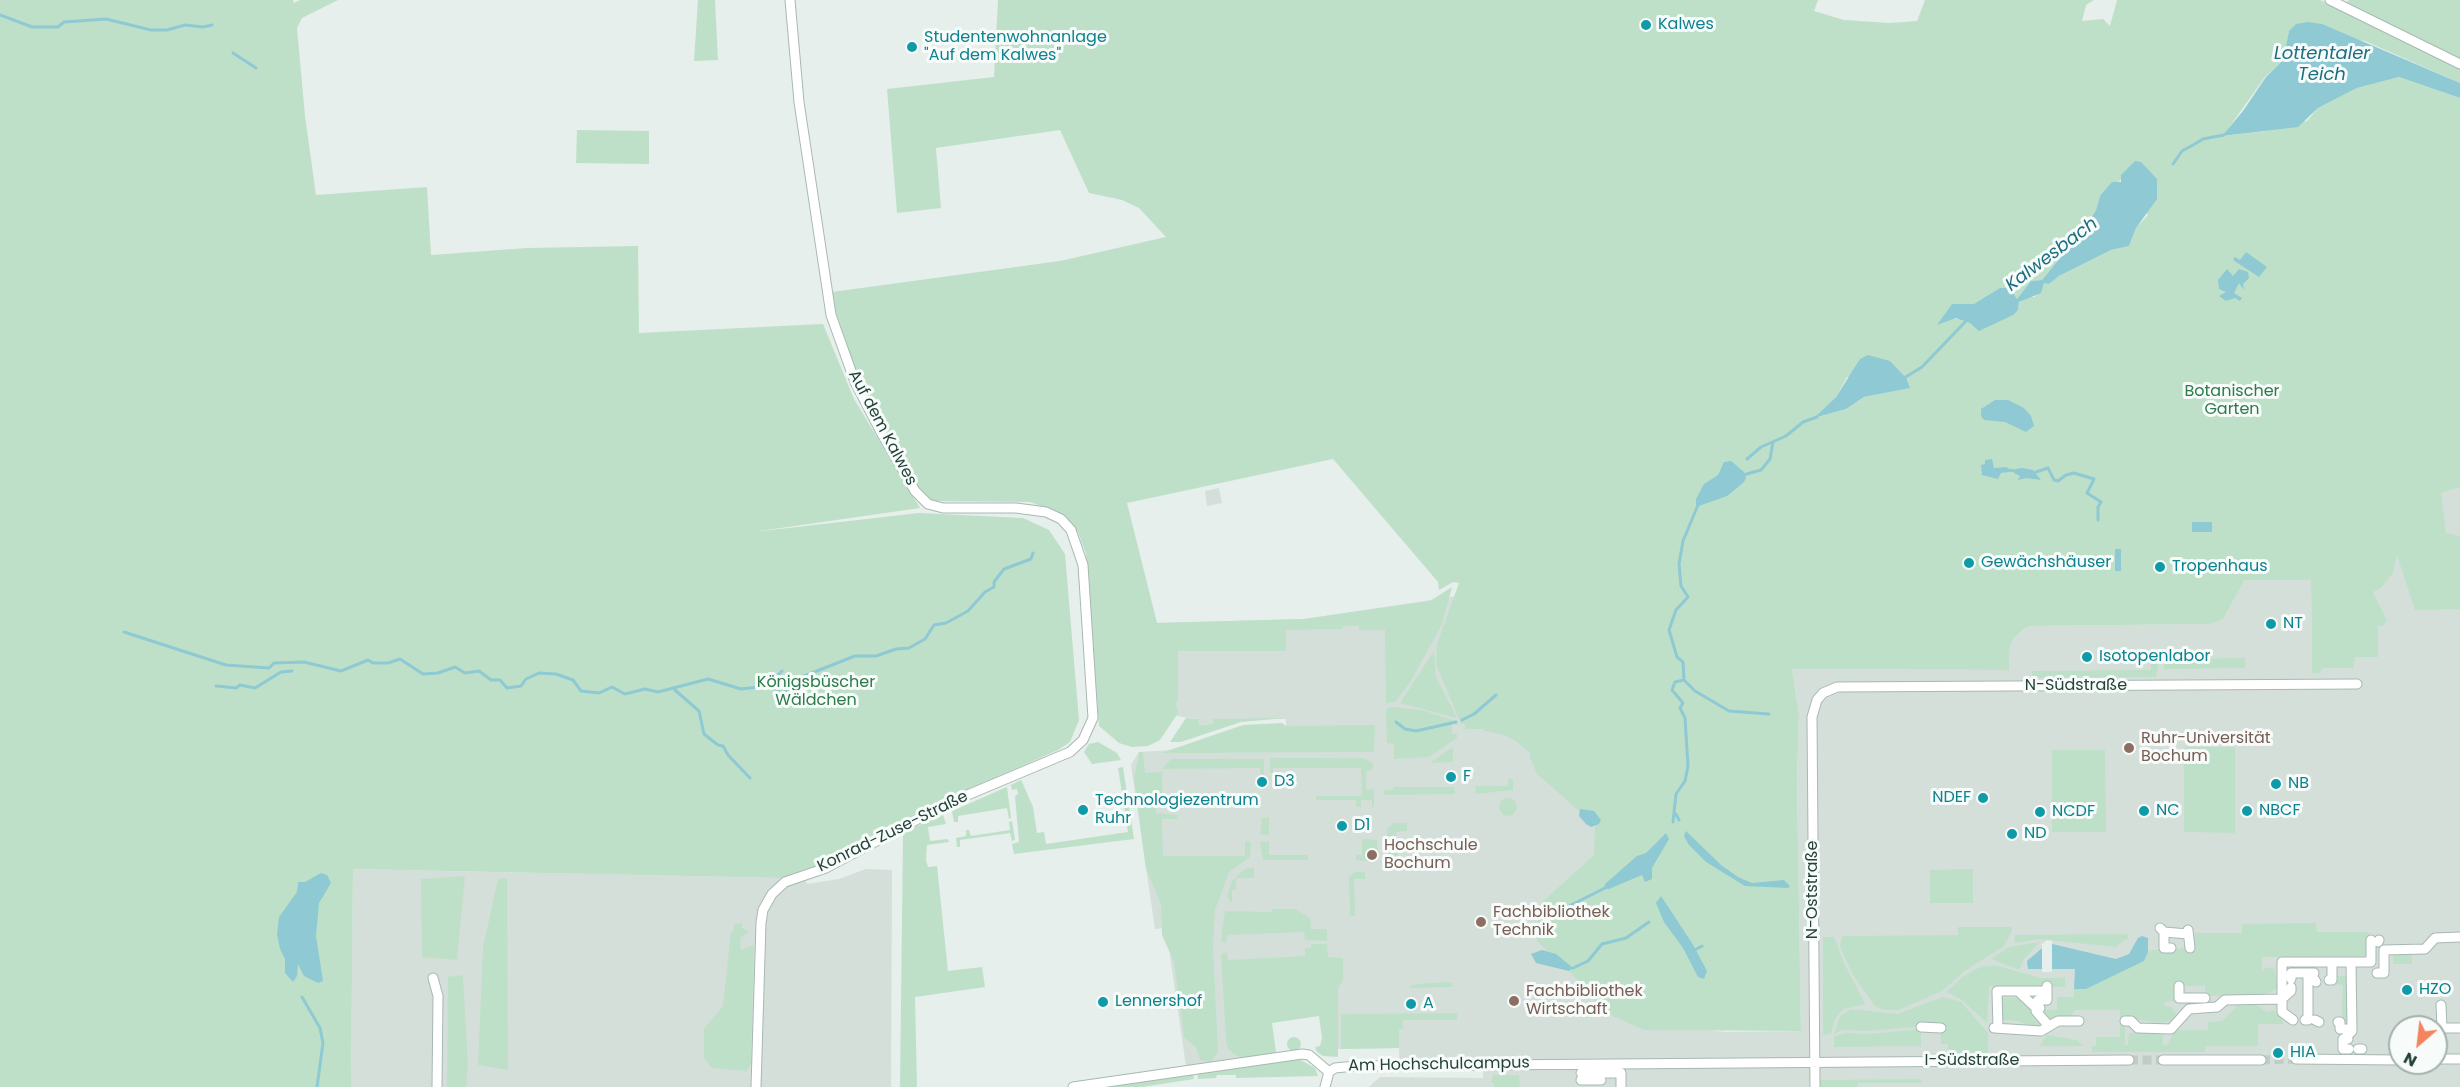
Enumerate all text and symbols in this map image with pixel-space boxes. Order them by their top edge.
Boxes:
place label: Kalwes [1658,15,1714,35]
marker: Kalwes [1639,18,1653,32]
place label: Studentenwohnanlage "Auf dem Kalwes" [924,28,1107,66]
marker: Studentenwohnanlage "Auf dem Kalwes" [905,40,919,54]
water label: Lottentaler Teich [2274,43,2370,86]
water label: Kalwesbach [2002,213,2102,297]
street label: Auf dem Kalwes [844,367,920,489]
park label: Botanischer Garten [2184,382,2280,420]
place label: Gewächshäuser [1981,553,2111,573]
marker: Gewächshäuser [1962,556,1976,570]
place label: Tropenhaus [2172,557,2267,577]
marker: Tropenhaus [2153,560,2167,574]
place label: NT [2283,614,2303,634]
marker: NT [2264,617,2278,631]
place label: Isotopenlabor [2099,647,2210,667]
marker: Isotopenlabor [2080,650,2094,664]
park label: Königsbüscher Wäldchen [757,673,875,711]
street label: N-Südstraße [2025,676,2127,696]
place label: Ruhr-Universität Bochum [2141,729,2271,767]
marker: Ruhr-Universität Bochum [2122,741,2136,755]
place label: F [1463,767,1471,787]
marker: F [1444,770,1458,784]
place label: D3 [1274,772,1295,792]
place label: NB [2288,774,2309,794]
marker: D3 [1255,775,1269,789]
marker: NB [2269,777,2283,791]
street label: Konrad-Zuse-Straße [815,787,971,877]
place label: NDEF [1932,788,1971,808]
place label: Technologiezentrum Ruhr [1095,791,1259,829]
marker: NDEF [1976,791,1990,805]
place label: NC [2156,801,2180,821]
place label: NBCF [2259,801,2300,821]
place label: NCDF [2052,802,2095,822]
marker: Technologiezentrum Ruhr [1076,803,1090,817]
marker: NC [2137,804,2151,818]
marker: NBCF [2240,804,2254,818]
marker: NCDF [2033,805,2047,819]
place label: D1 [1354,816,1370,836]
marker: D1 [1335,819,1349,833]
place label: ND [2024,824,2047,844]
marker: ND [2005,827,2019,841]
place label: Hochschule Bochum [1384,836,1478,874]
street label: N-Oststraße [1803,841,1823,939]
marker: Hochschule Bochum [1365,848,1379,862]
place label: Fachbibliothek Technik [1493,903,1610,941]
marker: Fachbibliothek Technik [1474,915,1488,929]
place label: HZO [2419,980,2451,1000]
place label: Fachbibliothek Wirtschaft [1526,982,1643,1020]
marker: HZO [2400,983,2414,997]
place label: Lennershof [1115,992,1202,1012]
place label: A [1423,994,1434,1014]
marker: Fachbibliothek Wirtschaft [1507,994,1521,1008]
marker: Lennershof [1096,995,1110,1009]
marker: A [1404,997,1418,1011]
north arrow [2388,1015,2448,1075]
place label: HIA [2290,1043,2316,1063]
marker: HIA [2271,1046,2285,1060]
text: N [2400,1047,2421,1073]
street label: I-Südstraße [1925,1051,2019,1071]
street label: Am Hochschulcampus [1348,1054,1530,1076]

